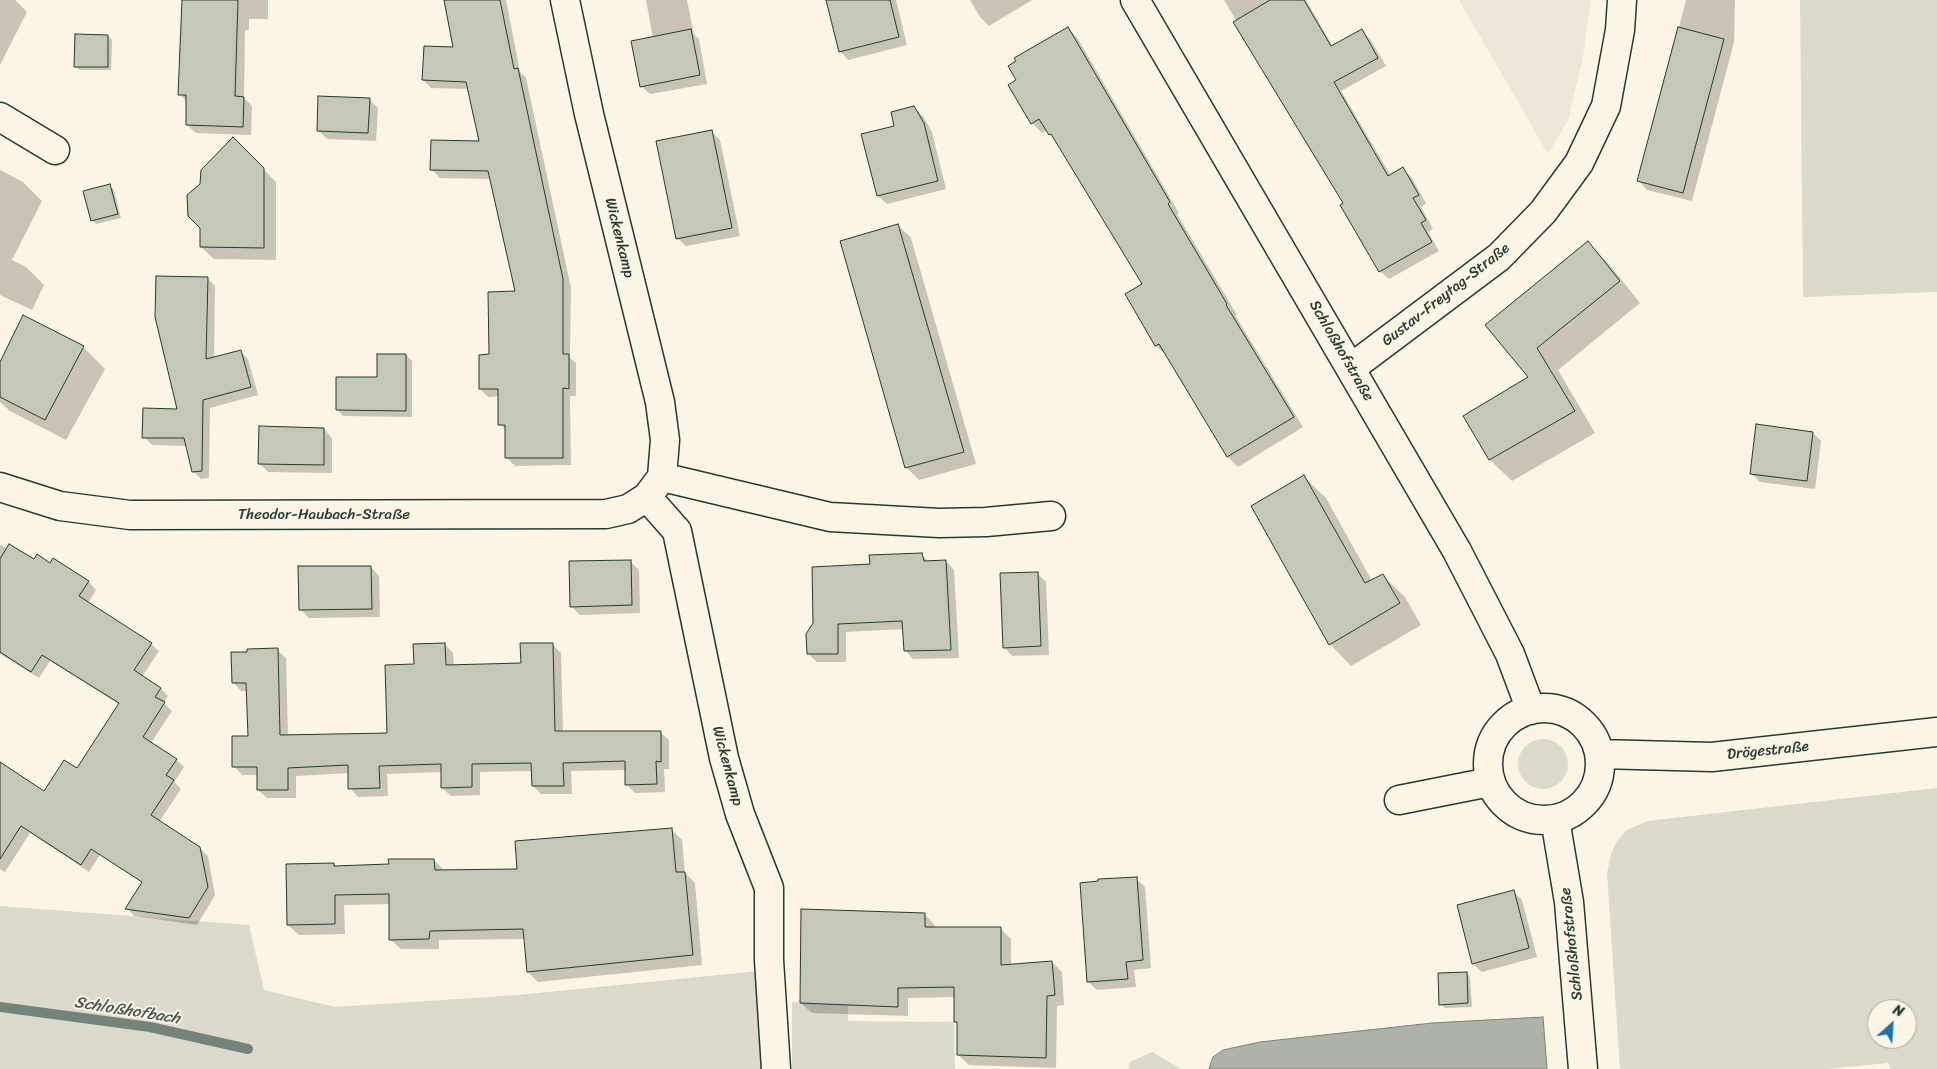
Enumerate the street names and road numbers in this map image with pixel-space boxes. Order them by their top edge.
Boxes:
street label: Wickenkamp [600,196,638,280]
street label: Gustav-Freytag-Straße [1379,240,1513,350]
street label: Schloßhofstraße [1305,297,1377,405]
street label: Theodor-Haubach-Straße [238,506,410,524]
street label: Wickenkamp [708,724,746,808]
street label: Drögestraße [1726,738,1810,764]
street label: Schloßhofstraße [1557,887,1587,1001]

